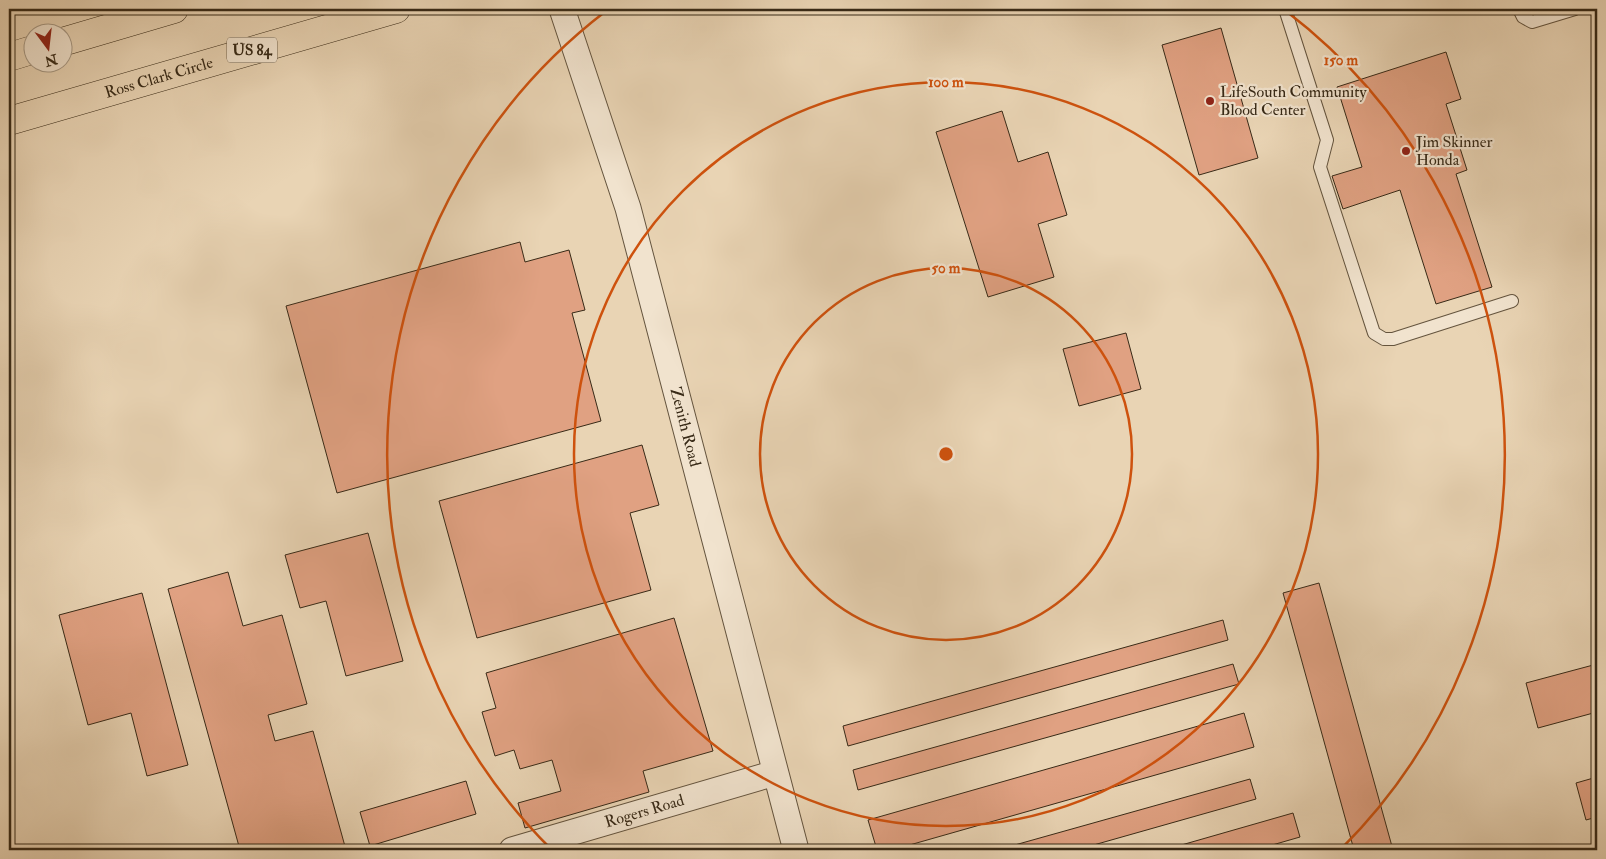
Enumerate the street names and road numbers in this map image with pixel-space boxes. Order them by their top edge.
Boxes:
road number: US 84 [227,38,277,62]
street label: Ross Clark Circle [102,52,216,103]
street label: Zenith Road [665,385,705,469]
street label: Rogers Road [602,790,687,832]

